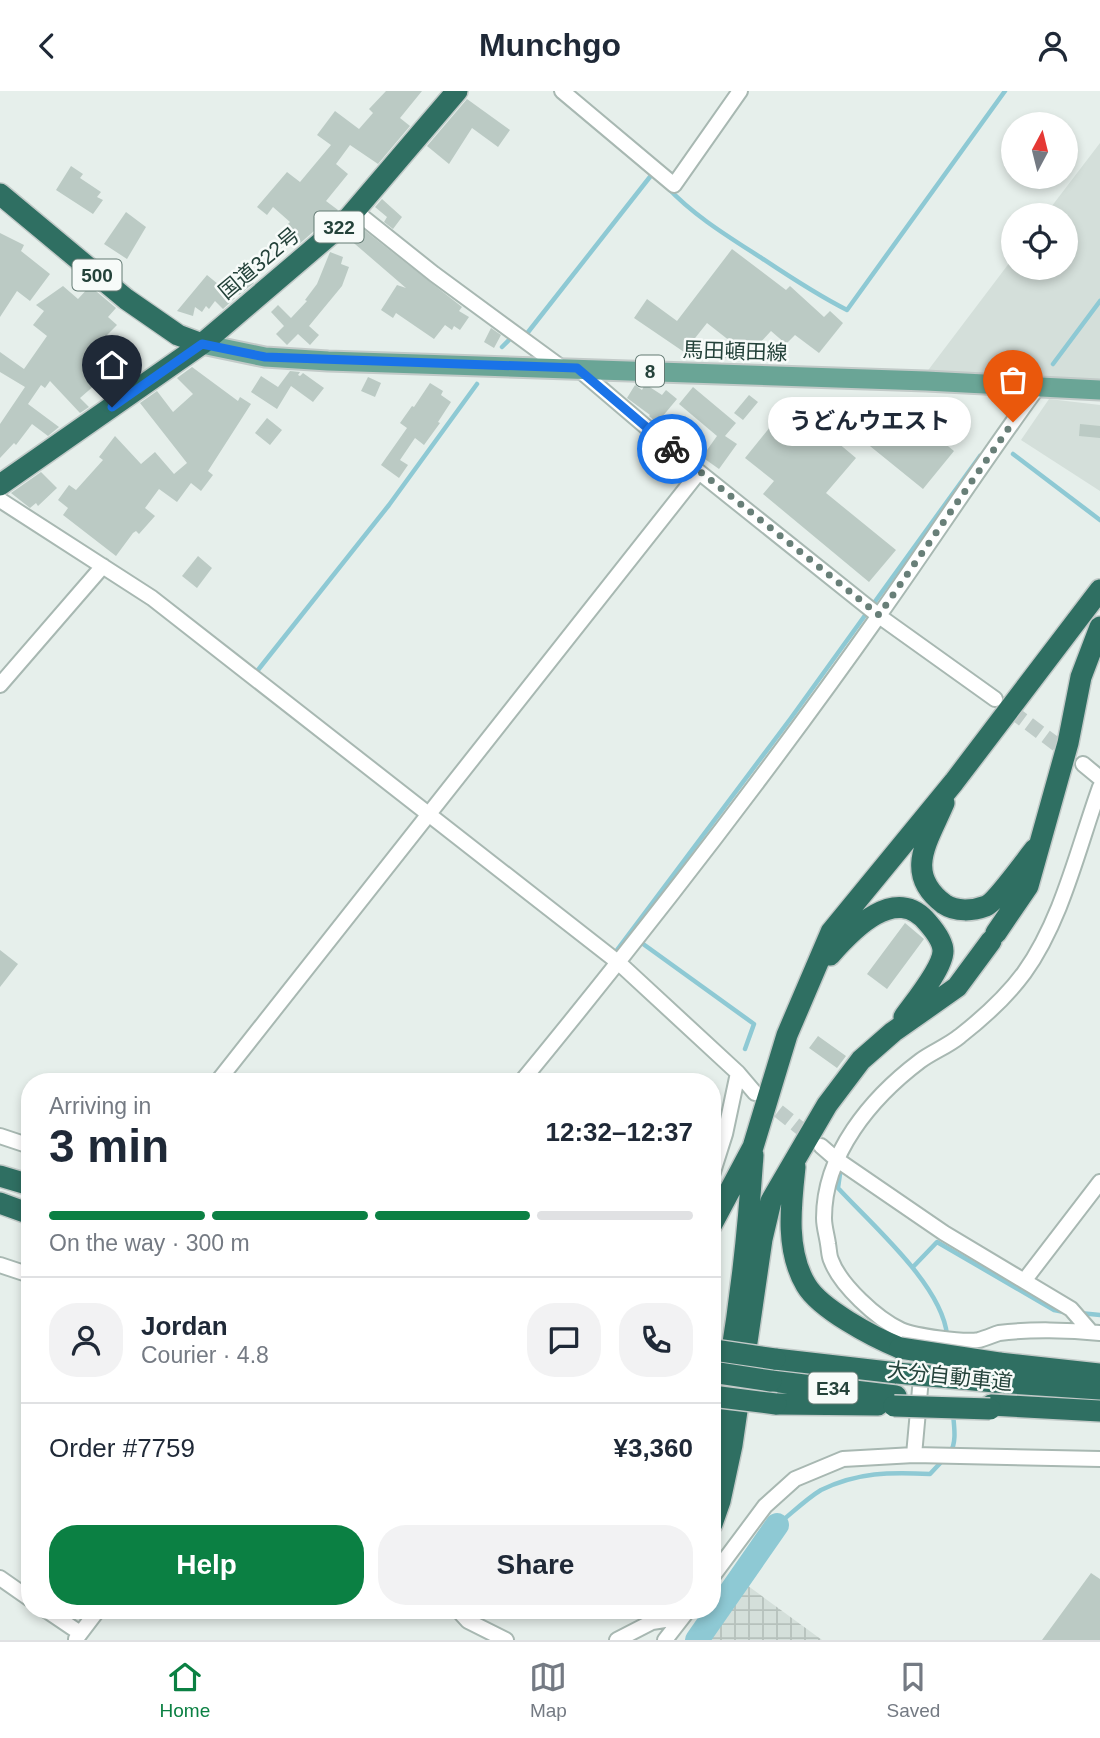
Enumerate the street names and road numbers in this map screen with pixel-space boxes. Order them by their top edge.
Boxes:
road number: 322 [314,211,364,243]
street label: 国道322号 [214,223,304,303]
road number: 500 [72,259,122,291]
street label: 馬田頓田線 [682,338,788,364]
road number: 8 [636,355,664,387]
street label: 大分自動車道 [886,1358,1014,1394]
road number: E34 [808,1373,858,1403]

